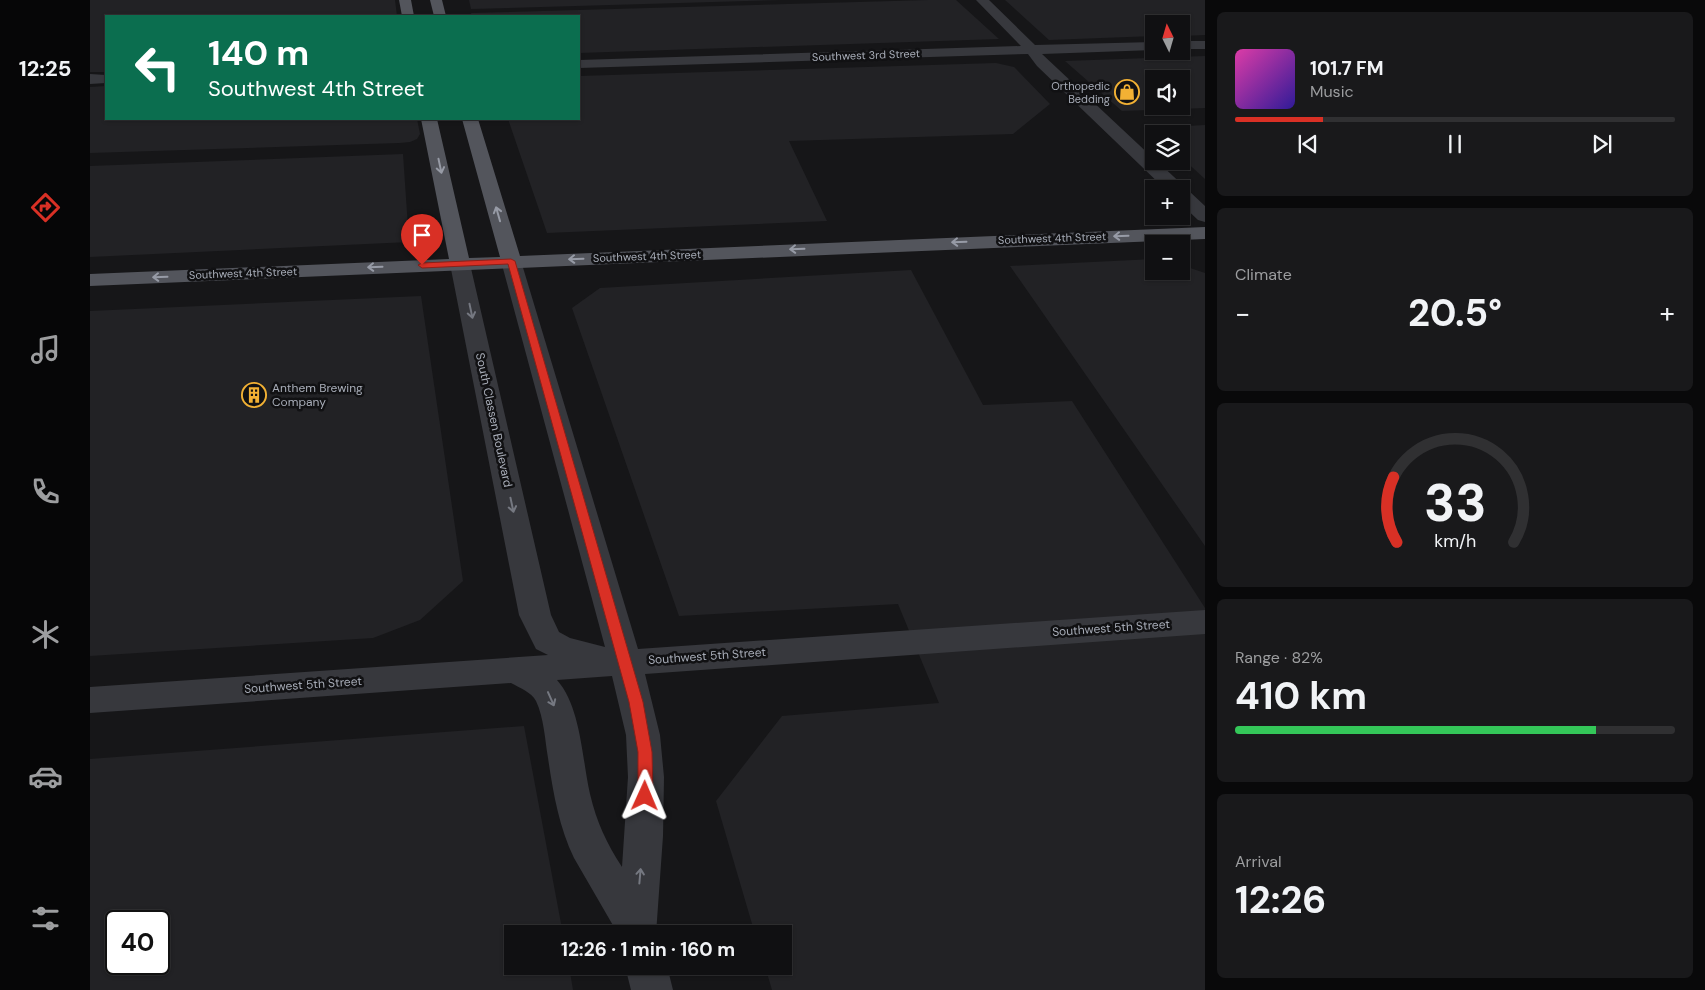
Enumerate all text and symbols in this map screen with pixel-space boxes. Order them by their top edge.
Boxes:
north arrow [1145,15,1190,60]
map controls [1145,15,1190,280]
text: 140 m [208,30,309,76]
icon: left [125,35,190,100]
street label: Southwest 3rd Street [812,46,920,64]
text: 12:25 [19,54,71,83]
text: 101.7 FM [1310,56,1384,81]
button: sound [1145,70,1190,115]
text: Southwest 4th Street [208,74,424,103]
place label: Orthopedic Bedding [1051,79,1110,106]
shop icon: Orthopedic Bedding [1114,79,1140,105]
text: Music [1310,81,1354,102]
button: layers [1145,125,1190,170]
icon: previous [1294,130,1322,158]
icon: pause [1441,130,1469,158]
icon: next [1588,130,1616,158]
one-way arrow [436,158,445,174]
button: + [1145,180,1190,225]
icon: directions [28,190,63,225]
one-way arrow [493,207,503,223]
pin [401,214,443,265]
icon: arrive [408,221,436,249]
street label: Southwest 4th Street [998,229,1106,247]
one-way arrow [1114,231,1130,240]
button: − [1145,235,1190,280]
one-way arrow [951,238,967,247]
one-way arrow [789,245,805,254]
street label: Southwest 4th Street [593,247,701,265]
one-way arrow [568,254,584,263]
one-way arrow [367,263,383,272]
street label: Southwest 4th Street [189,264,297,282]
text: Climate [1235,264,1292,285]
one-way arrow [153,272,169,281]
text: 20.5° [1408,288,1502,338]
text: − [1235,295,1250,332]
text: + [1660,295,1675,332]
one-way arrow [467,303,476,319]
icon: music [28,332,63,367]
street label: South Classen Boulevard [472,351,516,489]
place label: Anthem Brewing Company [272,380,363,410]
building icon: Anthem Brewing Company [241,382,267,408]
text: 33 [1424,469,1486,537]
icon: phone [28,474,63,509]
one-way arrow [508,496,517,512]
text: km/h [1434,529,1476,553]
street label: Southwest 5th Street [1052,616,1171,640]
icon: climate [28,617,63,652]
street label: Southwest 5th Street [648,644,767,668]
text: Range · 82% [1235,647,1323,668]
text: 410 km [1235,671,1367,721]
street label: Southwest 5th Street [244,673,363,697]
one-way arrow [546,691,556,706]
icon: car [28,759,63,794]
position arrow [618,769,670,821]
text: Arrival [1235,851,1282,872]
one-way arrow [636,868,645,884]
text: 12:26 [1235,875,1326,925]
icon: filters [28,901,63,936]
speed limit sign: 40 [105,910,170,975]
text: 12:26 · 1 min · 160 m [561,937,735,962]

